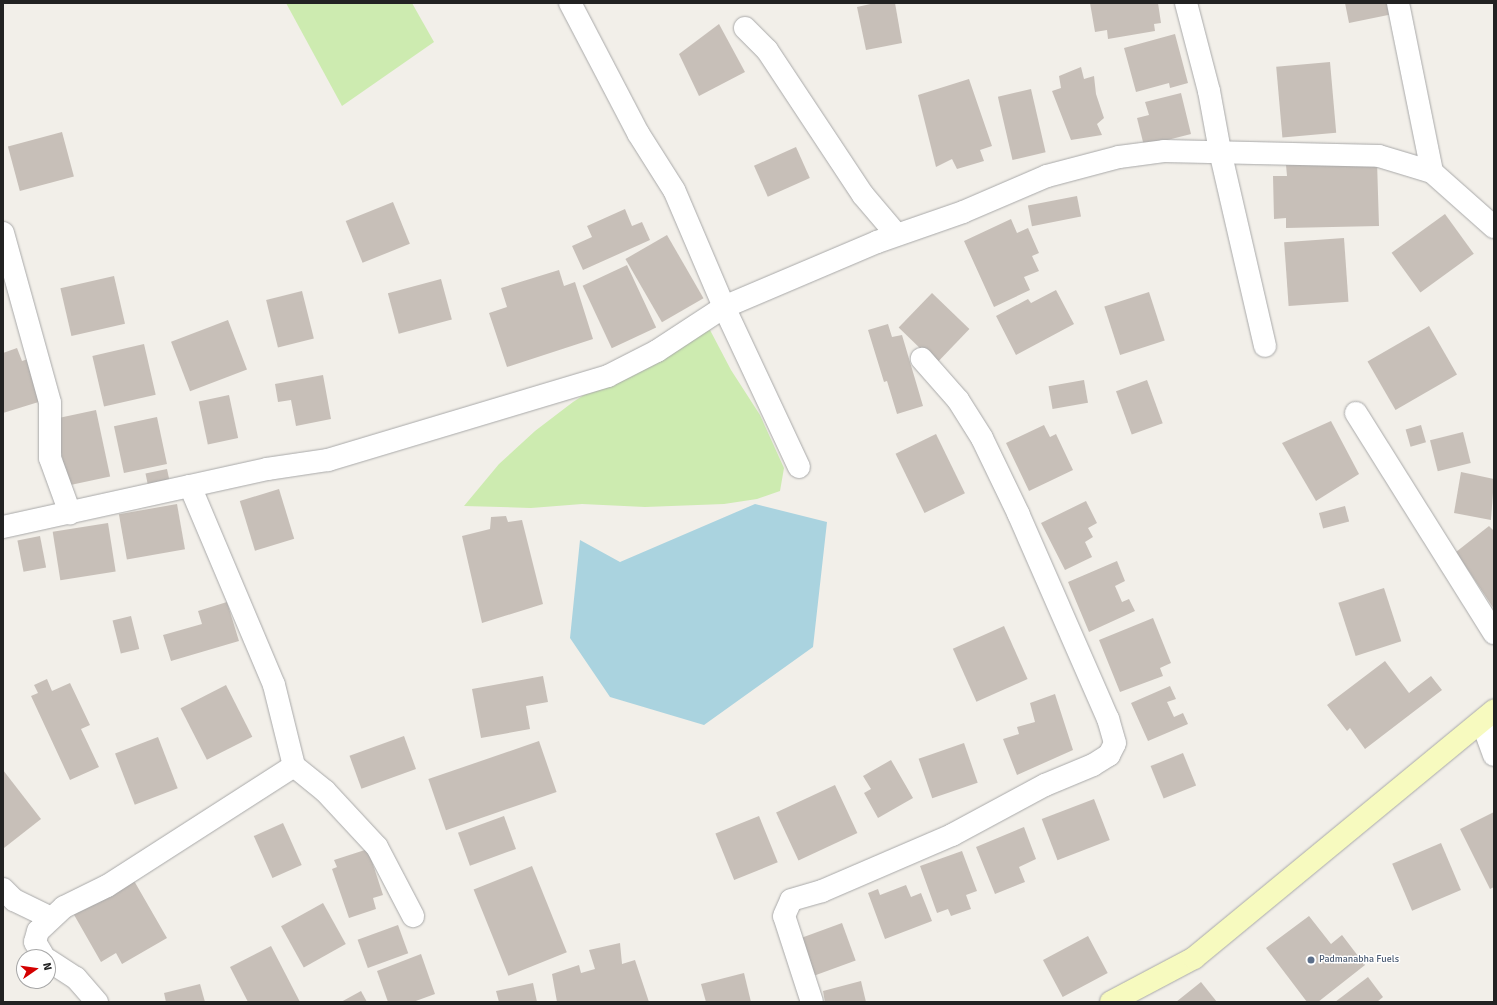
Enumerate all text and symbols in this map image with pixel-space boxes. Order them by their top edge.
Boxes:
north arrow [16,949,56,989]
place label: Padmanabha Fuels [1319,954,1399,966]
marker: Padmanabha Fuels [1306,955,1316,965]
text: N [40,961,54,972]

